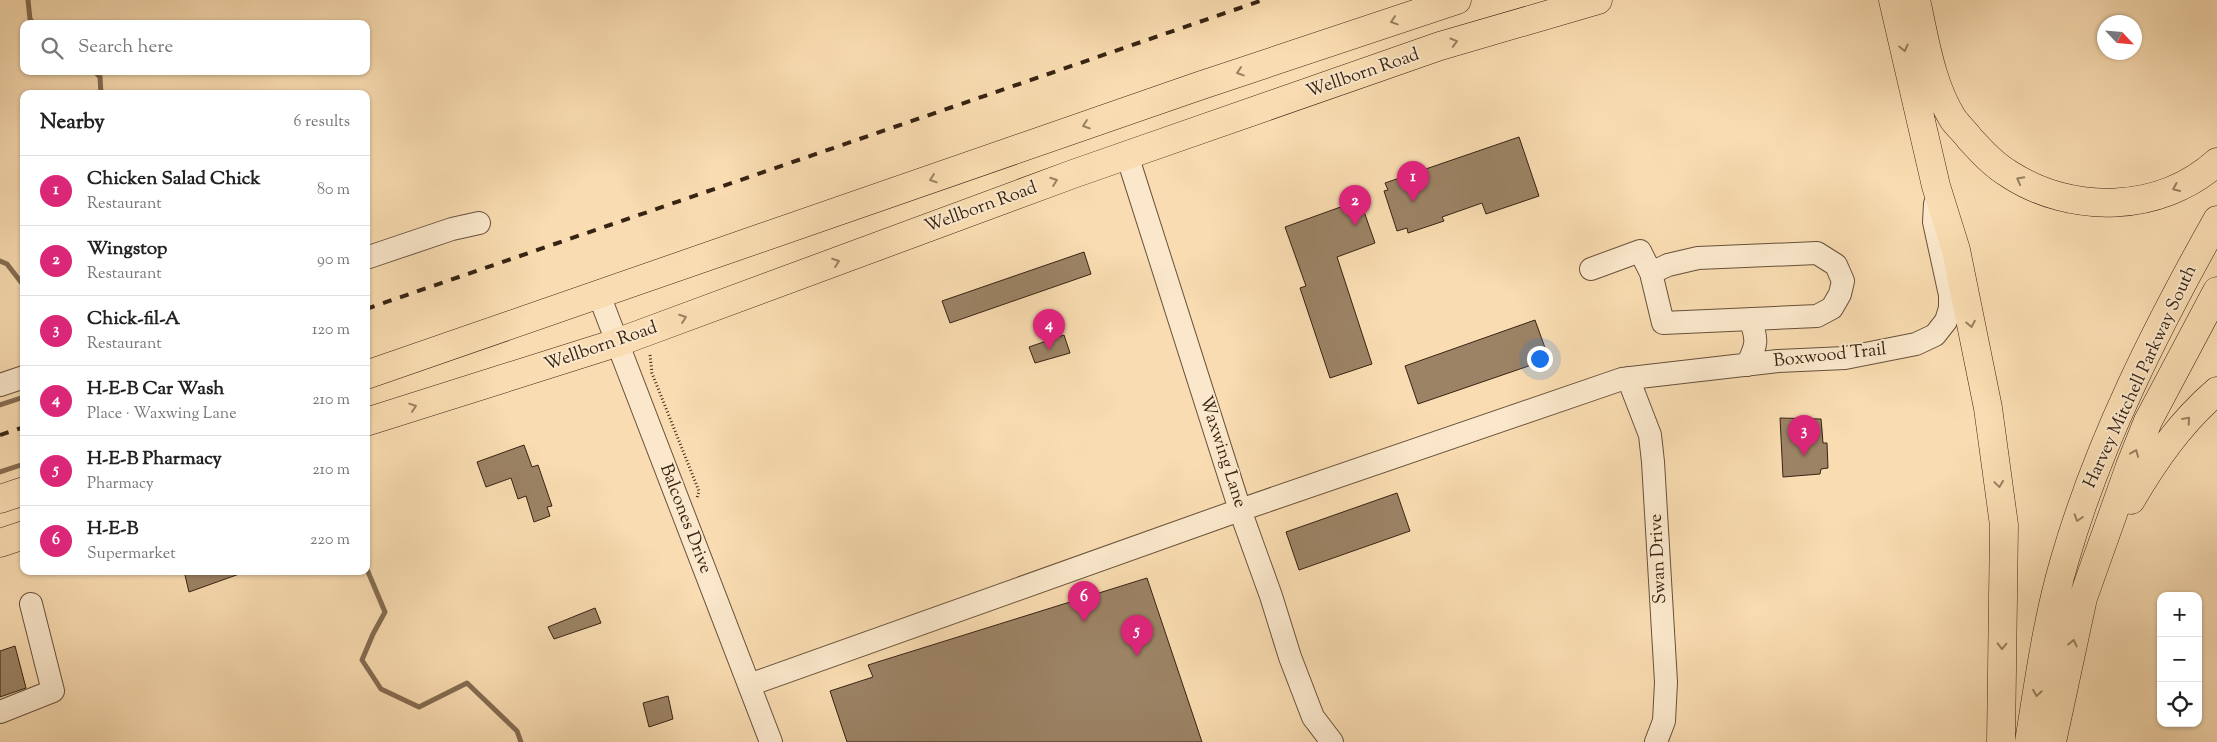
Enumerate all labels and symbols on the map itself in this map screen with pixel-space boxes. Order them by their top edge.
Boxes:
one-way arrow [1390,15,1399,25]
north arrow [2097,15,2142,60]
one-way arrow [1450,38,1458,48]
street label: Wellborn Road [1303,42,1423,106]
one-way arrow [1898,43,1909,52]
one-way arrow [1236,66,1244,76]
one-way arrow [1082,119,1091,129]
pin: 1 [1397,161,1429,202]
one-way arrow [929,173,937,183]
street label: Wellborn Road [921,176,1041,240]
one-way arrow [2016,176,2025,186]
one-way arrow [1049,177,1058,187]
one-way arrow [2172,181,2181,192]
pin: 2 [1339,185,1371,226]
one-way arrow [831,258,839,268]
street label: Harvey Mitchell Parkway South [2078,261,2204,493]
pin: 4 [1033,309,1065,350]
one-way arrow [678,314,687,324]
street label: Wellborn Road [541,315,661,379]
one-way arrow [1965,320,1976,329]
street label: Boxwood Trail [1772,337,1888,375]
your location [1527,346,1553,372]
street label: Waxwing Lane [1192,393,1252,511]
one-way arrow [408,403,416,413]
pin: 3 [1788,415,1820,456]
one-way arrow [2181,417,2190,426]
one-way arrow [2129,449,2139,458]
street label: Balcones Drive [652,460,718,578]
one-way arrow [1993,480,2003,489]
street label: Swan Drive [1644,513,1674,605]
one-way arrow [2074,513,2084,522]
pin: 6 [1068,581,1100,622]
pin: 5 [1121,615,1153,656]
one-way arrow [2067,638,2078,647]
one-way arrow [1997,643,2007,651]
one-way arrow [2032,688,2042,697]

